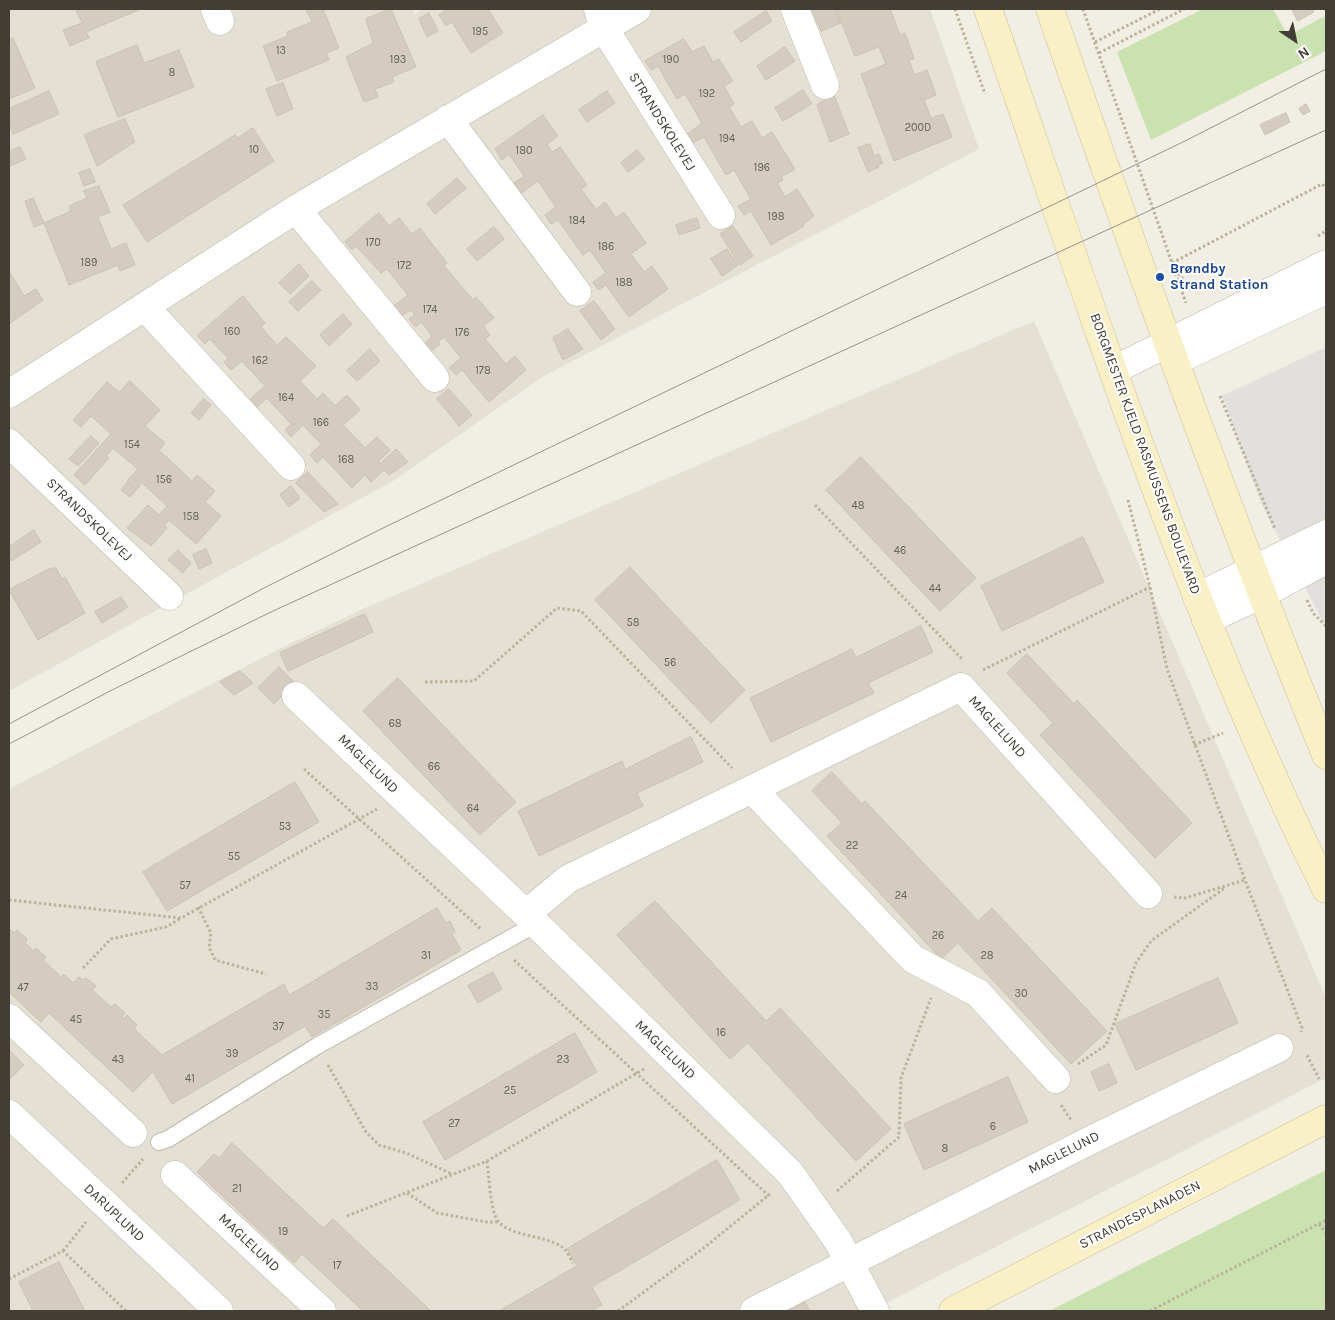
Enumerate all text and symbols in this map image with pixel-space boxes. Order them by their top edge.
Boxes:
north arrow [1270,15,1320,65]
house number: 195 [472,25,488,39]
text: N [1295,43,1313,63]
house number: 13 [276,44,286,58]
house number: 193 [390,53,406,67]
house number: 190 [663,53,679,67]
house number: 8 [169,66,175,80]
street label: STRANDSKOLEVEJ [625,70,699,174]
house number: 192 [699,87,715,101]
house number: 200D [905,121,931,135]
house number: 194 [719,132,735,146]
house number: 10 [249,143,259,157]
house number: 180 [516,144,532,158]
house number: 196 [754,161,770,175]
house number: 198 [768,210,784,224]
house number: 184 [569,214,585,228]
house number: 170 [365,236,381,250]
house number: 186 [598,240,614,254]
house number: 189 [81,256,97,270]
house number: 172 [396,259,412,273]
place label: Brøndby Strand Station [1170,261,1268,294]
marker: Brøndby Strand Station [1154,271,1166,283]
house number: 188 [615,276,633,290]
house number: 174 [423,303,437,317]
street label: BORGMESTER KJELD RASMUSSENS BOULEVARD [1086,311,1204,597]
house number: 160 [224,325,240,339]
house number: 176 [454,326,470,340]
house number: 162 [252,354,268,368]
house number: 178 [475,364,491,378]
house number: 164 [278,391,294,405]
house number: 166 [313,416,329,430]
house number: 154 [124,438,140,452]
house number: 168 [338,453,354,467]
house number: 156 [156,473,172,487]
street label: STRANDSKOLEVEJ [43,475,135,565]
house number: 48 [852,499,864,513]
house number: 158 [183,510,199,524]
house number: 46 [894,544,906,558]
house number: 44 [929,582,941,596]
house number: 58 [627,616,639,630]
house number: 56 [664,656,676,670]
street label: MAGLELUND [965,692,1029,762]
house number: 68 [388,717,402,731]
street label: MAGLELUND [334,731,402,797]
house number: 66 [428,760,440,774]
house number: 64 [467,802,479,816]
house number: 53 [279,820,291,834]
house number: 22 [846,839,858,853]
house number: 55 [228,850,240,864]
house number: 57 [179,879,191,893]
house number: 24 [895,889,907,903]
house number: 26 [932,929,944,943]
house number: 31 [421,949,431,963]
house number: 28 [980,949,994,963]
house number: 33 [366,980,378,994]
house number: 47 [17,981,29,995]
house number: 30 [1014,987,1028,1001]
house number: 35 [318,1008,330,1022]
house number: 45 [70,1013,82,1027]
street label: MAGLELUND [631,1017,699,1083]
house number: 37 [272,1020,284,1034]
house number: 16 [716,1026,726,1040]
house number: 39 [226,1047,238,1061]
house number: 43 [112,1053,124,1067]
house number: 23 [557,1053,569,1067]
house number: 41 [185,1072,195,1086]
house number: 25 [504,1084,516,1098]
house number: 27 [448,1117,460,1131]
house number: 6 [990,1120,996,1134]
street label: MAGLELUND [1026,1128,1102,1178]
house number: 8 [942,1142,948,1156]
street label: STRANDESPLANADEN [1077,1177,1203,1253]
street label: DARUPLUND [80,1181,148,1245]
house number: 21 [232,1182,242,1196]
street label: MAGLELUND [215,1210,283,1276]
house number: 19 [278,1225,288,1239]
house number: 17 [333,1259,341,1273]

